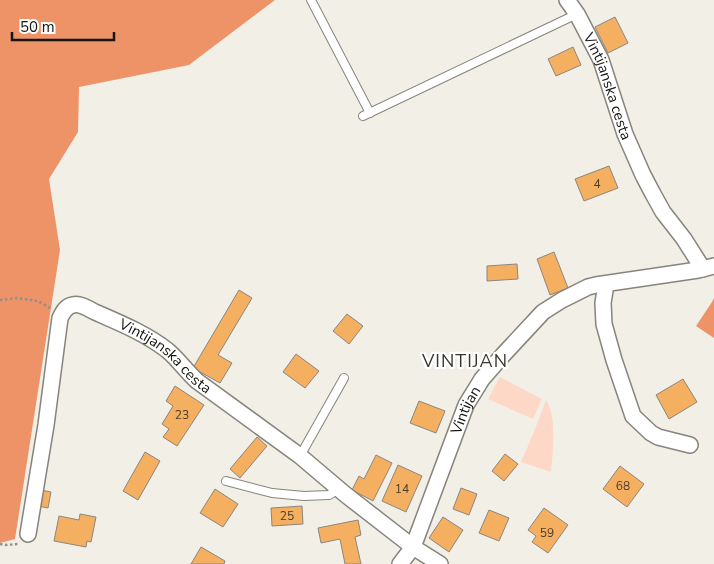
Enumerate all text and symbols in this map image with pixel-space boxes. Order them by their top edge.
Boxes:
scale bar [12,10,115,42]
text: 50 m [20,17,55,37]
street label: Vintijanska cesta [578,28,636,143]
house number: 4 [593,176,601,192]
street label: Vintijanska cesta [115,314,215,398]
district label: VINTIJAN [421,349,508,373]
street label: Vintijan [446,382,485,438]
house number: 23 [175,407,189,423]
house number: 68 [616,478,630,494]
house number: 14 [395,481,409,497]
house number: 25 [280,508,294,524]
house number: 59 [540,525,554,541]

